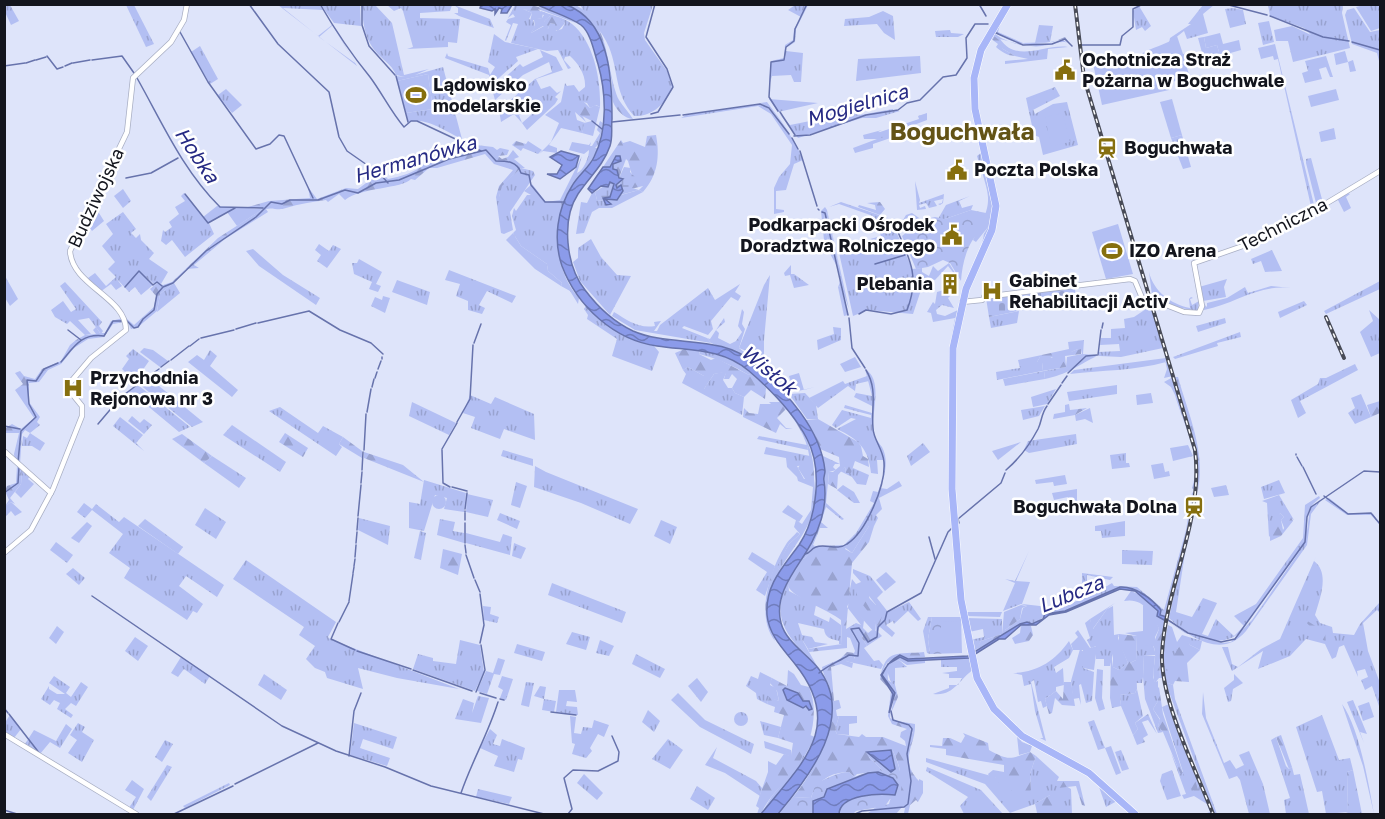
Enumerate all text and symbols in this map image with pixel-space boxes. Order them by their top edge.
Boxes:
place label: Ochotnicza Straż Pożarna w Boguchwale [1082,48,1285,91]
public building icon: Ochotnicza Straż Pożarna w Boguchwale [1053,58,1077,82]
place label: Lądowisko modelarskie [433,73,541,116]
water label: Mogielnica [803,78,911,131]
sports icon: Lądowisko modelarskie [404,83,428,107]
district label: Boguchwała [890,116,1034,145]
water label: Hobka [171,122,225,187]
water label: Hermanówka [351,129,479,187]
station icon: Boguchwała [1095,136,1119,160]
place label: Boguchwała [1124,136,1233,158]
street label: Budziwojska [62,144,128,251]
public building icon: Poczta Polska [945,158,969,182]
place label: Poczta Polska [974,158,1098,180]
street label: Techniczna [1234,192,1331,256]
place label: Podkarpacki Ośrodek Doradztwa Rolniczego [740,213,936,256]
public building icon: Podkarpacki Ośrodek Doradztwa Rolniczego [940,223,964,247]
sports icon: IZO Arena [1100,239,1124,263]
place label: IZO Arena [1129,239,1216,261]
place label: Gabinet Rehabilitacji Activ [1009,269,1169,312]
place label: Plebania [857,272,933,294]
building icon: Plebania [938,272,962,296]
hospital icon: Gabinet Rehabilitacji Activ [980,279,1004,303]
water label: Wisłok [737,339,804,401]
place label: Przychodnia Rejonowa nr 3 [90,366,213,409]
hospital icon: Przychodnia Rejonowa nr 3 [61,376,85,400]
place label: Boguchwała Dolna [1013,495,1177,517]
station icon: Boguchwała Dolna [1182,495,1206,519]
water label: Lubcza [1035,569,1107,617]

